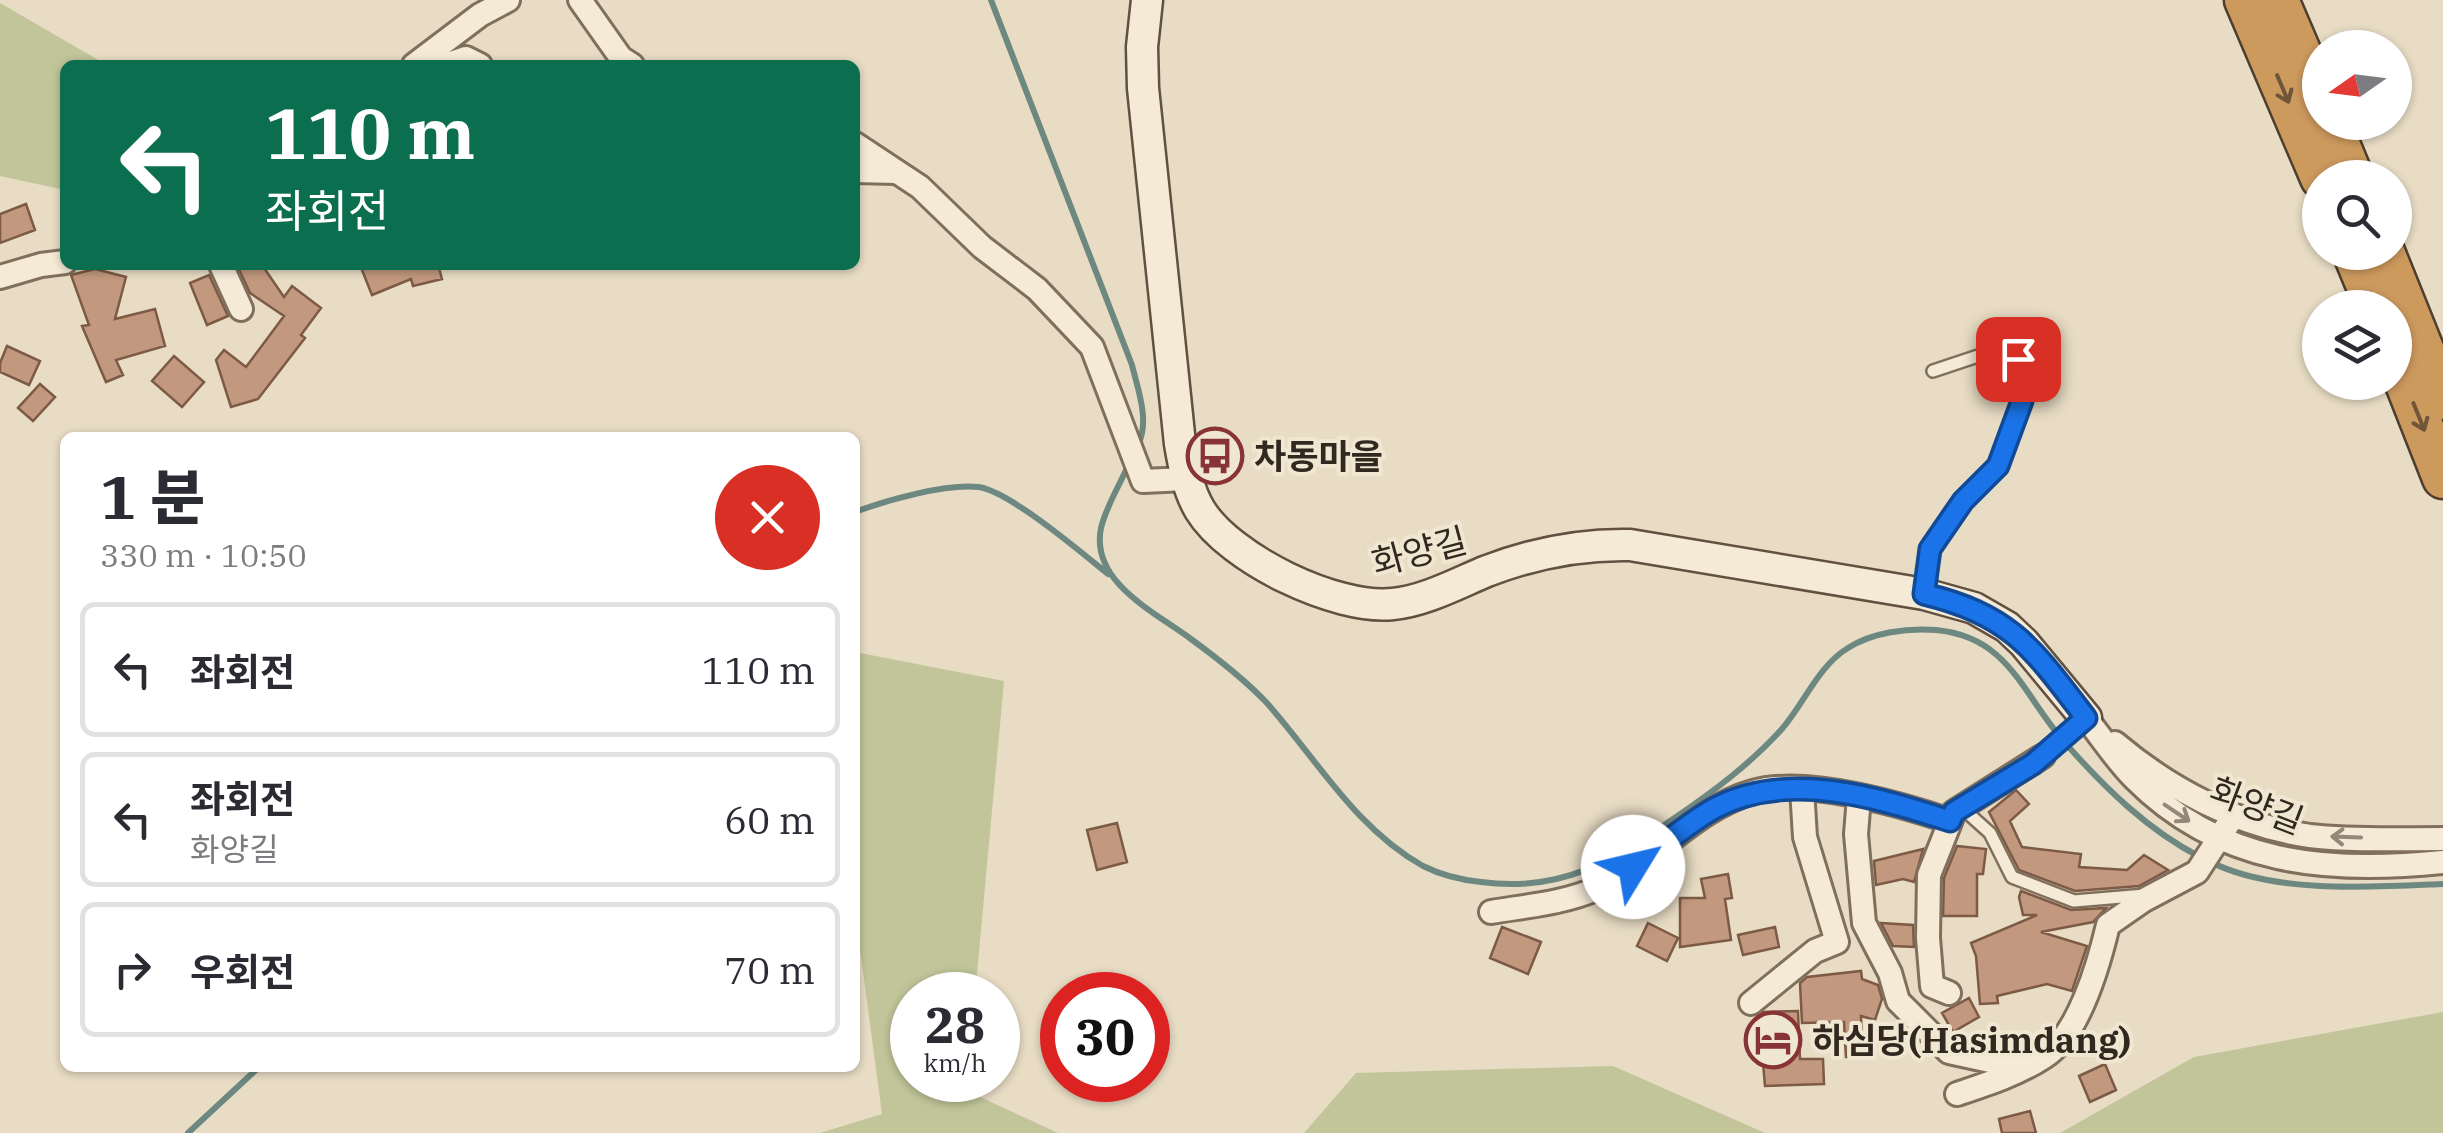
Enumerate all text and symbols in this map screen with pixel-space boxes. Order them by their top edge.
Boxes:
north arrow [2302,30,2412,140]
map controls [2302,30,2412,400]
one-way arrow [2275,73,2293,104]
text: 110 m [265,87,475,178]
icon: left [100,100,230,230]
button: search [2302,160,2412,270]
text: 좌회전 [265,181,389,239]
button: layers [2302,290,2412,400]
pin [1976,317,2061,402]
icon: arrive [1991,332,2046,387]
one-way arrow [2411,401,2429,432]
bus stop icon: 차동마을 [1185,426,1245,486]
place label: 차동마을 [1254,433,1383,479]
text: 1 분 [100,457,205,536]
button: close [715,465,820,570]
street label: 화양길 [1366,516,1472,586]
text: 330 m · 10:50 [100,534,307,576]
icon: left [105,642,160,697]
text: 110 m [702,645,815,694]
text: 좌회전 [190,647,295,696]
street label: 화양길 [2204,766,2310,844]
text: 좌회전 [190,774,295,823]
icon: left [105,792,160,847]
text: 60 m [724,795,815,844]
one-way arrow [2163,802,2191,823]
position arrow [1581,815,1685,919]
one-way arrow [2330,827,2362,846]
text: 화양길 [190,828,278,870]
icon: right [105,942,160,997]
text: 70 m [724,945,815,994]
text: 우회전 [190,947,295,996]
speed limit sign: 30 [1040,972,1170,1102]
text: 28 [925,992,985,1057]
hotel icon: 하심당(Hasimdang) [1743,1010,1803,1070]
place label: 하심당(Hasimdang) [1812,1017,2131,1063]
text: km/h [923,1046,987,1079]

